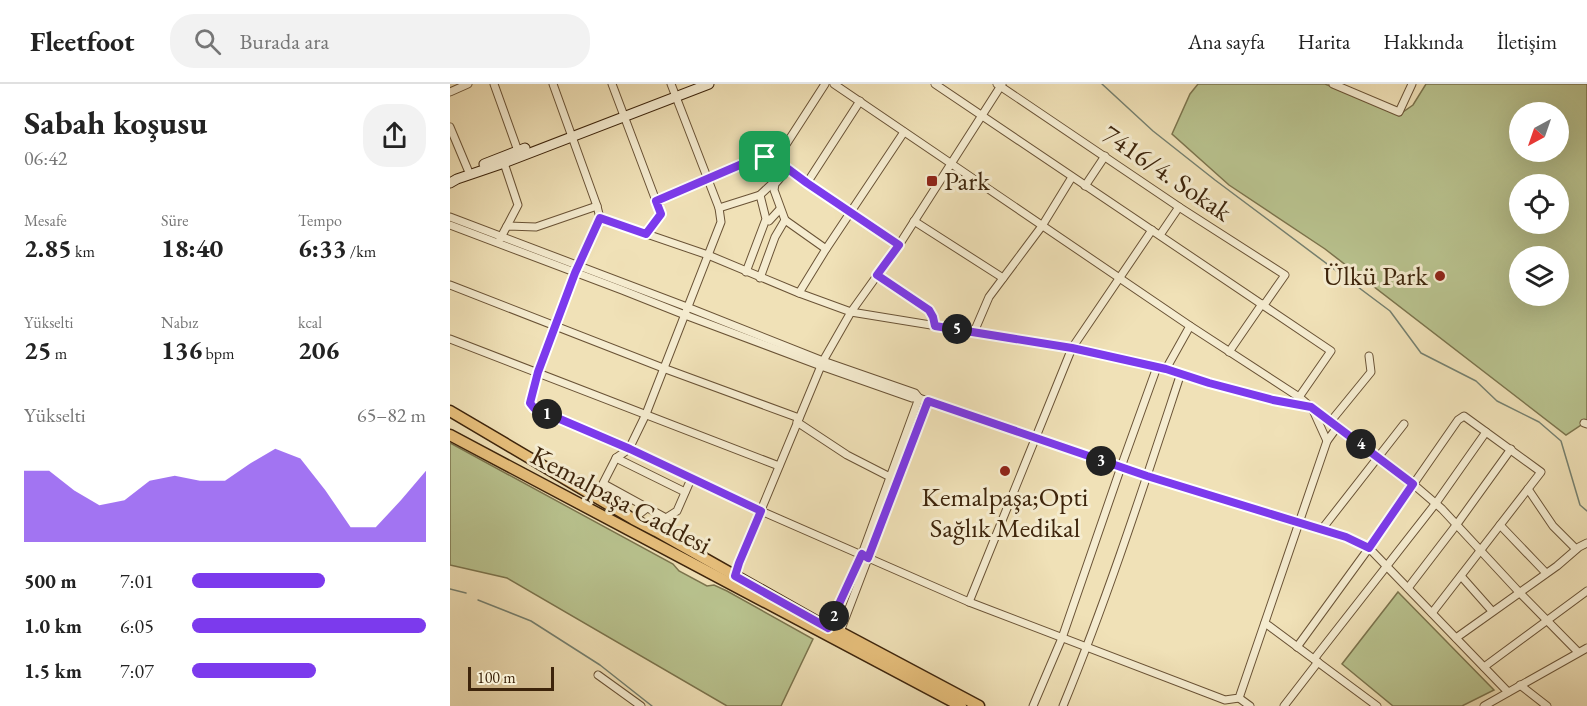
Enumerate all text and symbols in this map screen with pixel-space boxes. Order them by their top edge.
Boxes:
search box [170,14,590,68]
text: Fleetfoot [30,23,134,59]
icon: search [191,25,224,58]
text: Burada ara [239,27,329,56]
text: Ana sayfa [1188,28,1265,55]
text: Harita [1298,28,1350,55]
text: Hakkında [1383,28,1464,55]
text: İletişim [1497,28,1557,55]
text: Sabah koşusu [24,101,207,144]
north arrow [1509,102,1569,162]
map controls [1509,102,1569,306]
button: share [363,104,426,167]
street label: 7416/4. Sokak [1096,116,1239,229]
pin [739,131,790,182]
icon: arrive [748,140,781,173]
text: 06:42 [24,145,67,171]
place label: Park [944,163,990,198]
marker: Park [925,174,939,188]
button: locate [1509,174,1569,234]
text: Mesafe [24,210,67,231]
text: Süre [161,210,188,231]
text: Tempo [298,210,342,231]
text: 2.85 [24,231,72,265]
text: 18:40 [161,231,223,265]
text: 6:33 [298,231,347,265]
text: km [72,241,95,262]
text: /km [347,241,376,262]
button: layers [1509,246,1569,306]
place label: Ülkü Park [1323,258,1428,293]
marker: Ülkü Park [1433,269,1447,283]
text: Yükselti [24,312,73,333]
text: Nabız [161,312,198,333]
text: kcal [298,312,322,333]
pin: 5 [942,314,972,344]
text: 5 [953,318,961,339]
text: 25 [24,333,52,367]
text: 136 [161,333,202,367]
text: 206 [298,333,339,367]
text: m [52,343,67,364]
text: bpm [202,343,234,364]
pin: 1 [532,399,562,429]
text: Yükselti [24,402,86,428]
text: 65–82 m [357,402,426,428]
text: 1 [543,403,551,424]
pin: 4 [1346,429,1376,459]
text: 4 [1357,433,1365,454]
street label: Kemalpaşa Caddesi [525,437,718,562]
pin: 3 [1086,446,1116,476]
text: 3 [1097,450,1105,471]
marker: Kemalpaşa;Opti Sağlık Medikal [998,464,1012,478]
place label: Kemalpaşa;Opti Sağlık Medikal [922,479,1089,545]
text: 500 m [24,568,77,594]
text: 7:01 [120,568,154,594]
pin: 2 [819,601,849,631]
text: 2 [830,605,838,626]
text: 1.0 km [24,613,82,639]
text: 6:05 [120,613,154,639]
text: 1.5 km [24,658,82,684]
text: 7:07 [120,658,154,684]
scale bar [468,664,554,692]
text: 100 m [477,667,516,688]

